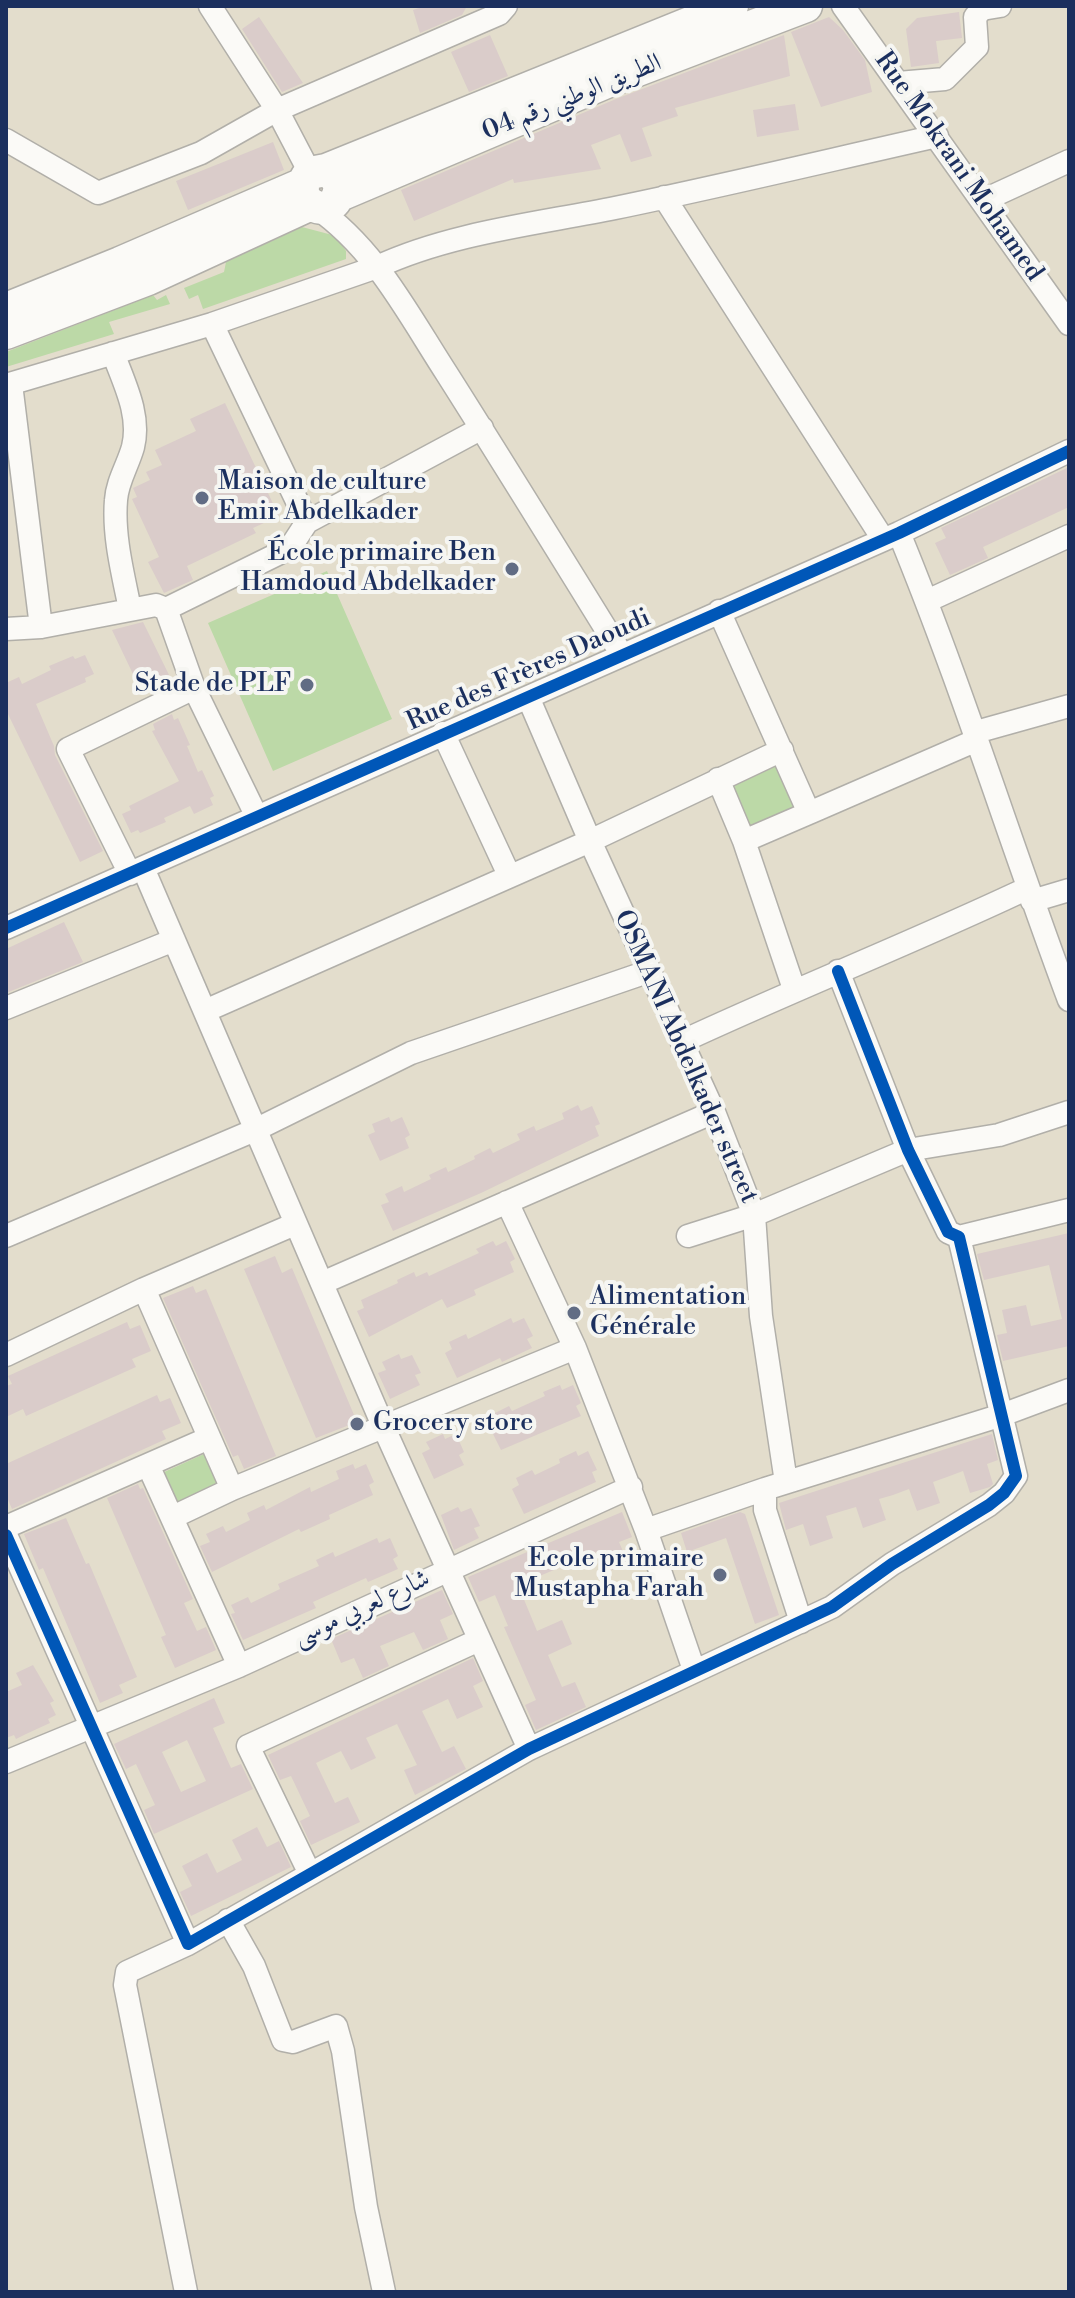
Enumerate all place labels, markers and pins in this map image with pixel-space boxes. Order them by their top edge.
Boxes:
place label: Maison de culture Emir Abdelkader [218,467,427,528]
marker: Maison de culture Emir Abdelkader [193,489,211,507]
place label: École primaire Ben Hamdoud Abdelkader [240,538,496,600]
marker: École primaire Ben Hamdoud Abdelkader [503,560,521,578]
place label: Stade de PLF [135,669,291,701]
marker: Stade de PLF [298,676,316,694]
place label: Alimentation Générale [590,1282,746,1344]
marker: Alimentation Générale [565,1304,583,1322]
place label: Grocery store [373,1408,533,1440]
marker: Grocery store [348,1415,366,1433]
place label: Ecole primaire Mustapha Farah [514,1544,704,1606]
marker: Ecole primaire Mustapha Farah [711,1566,729,1584]

